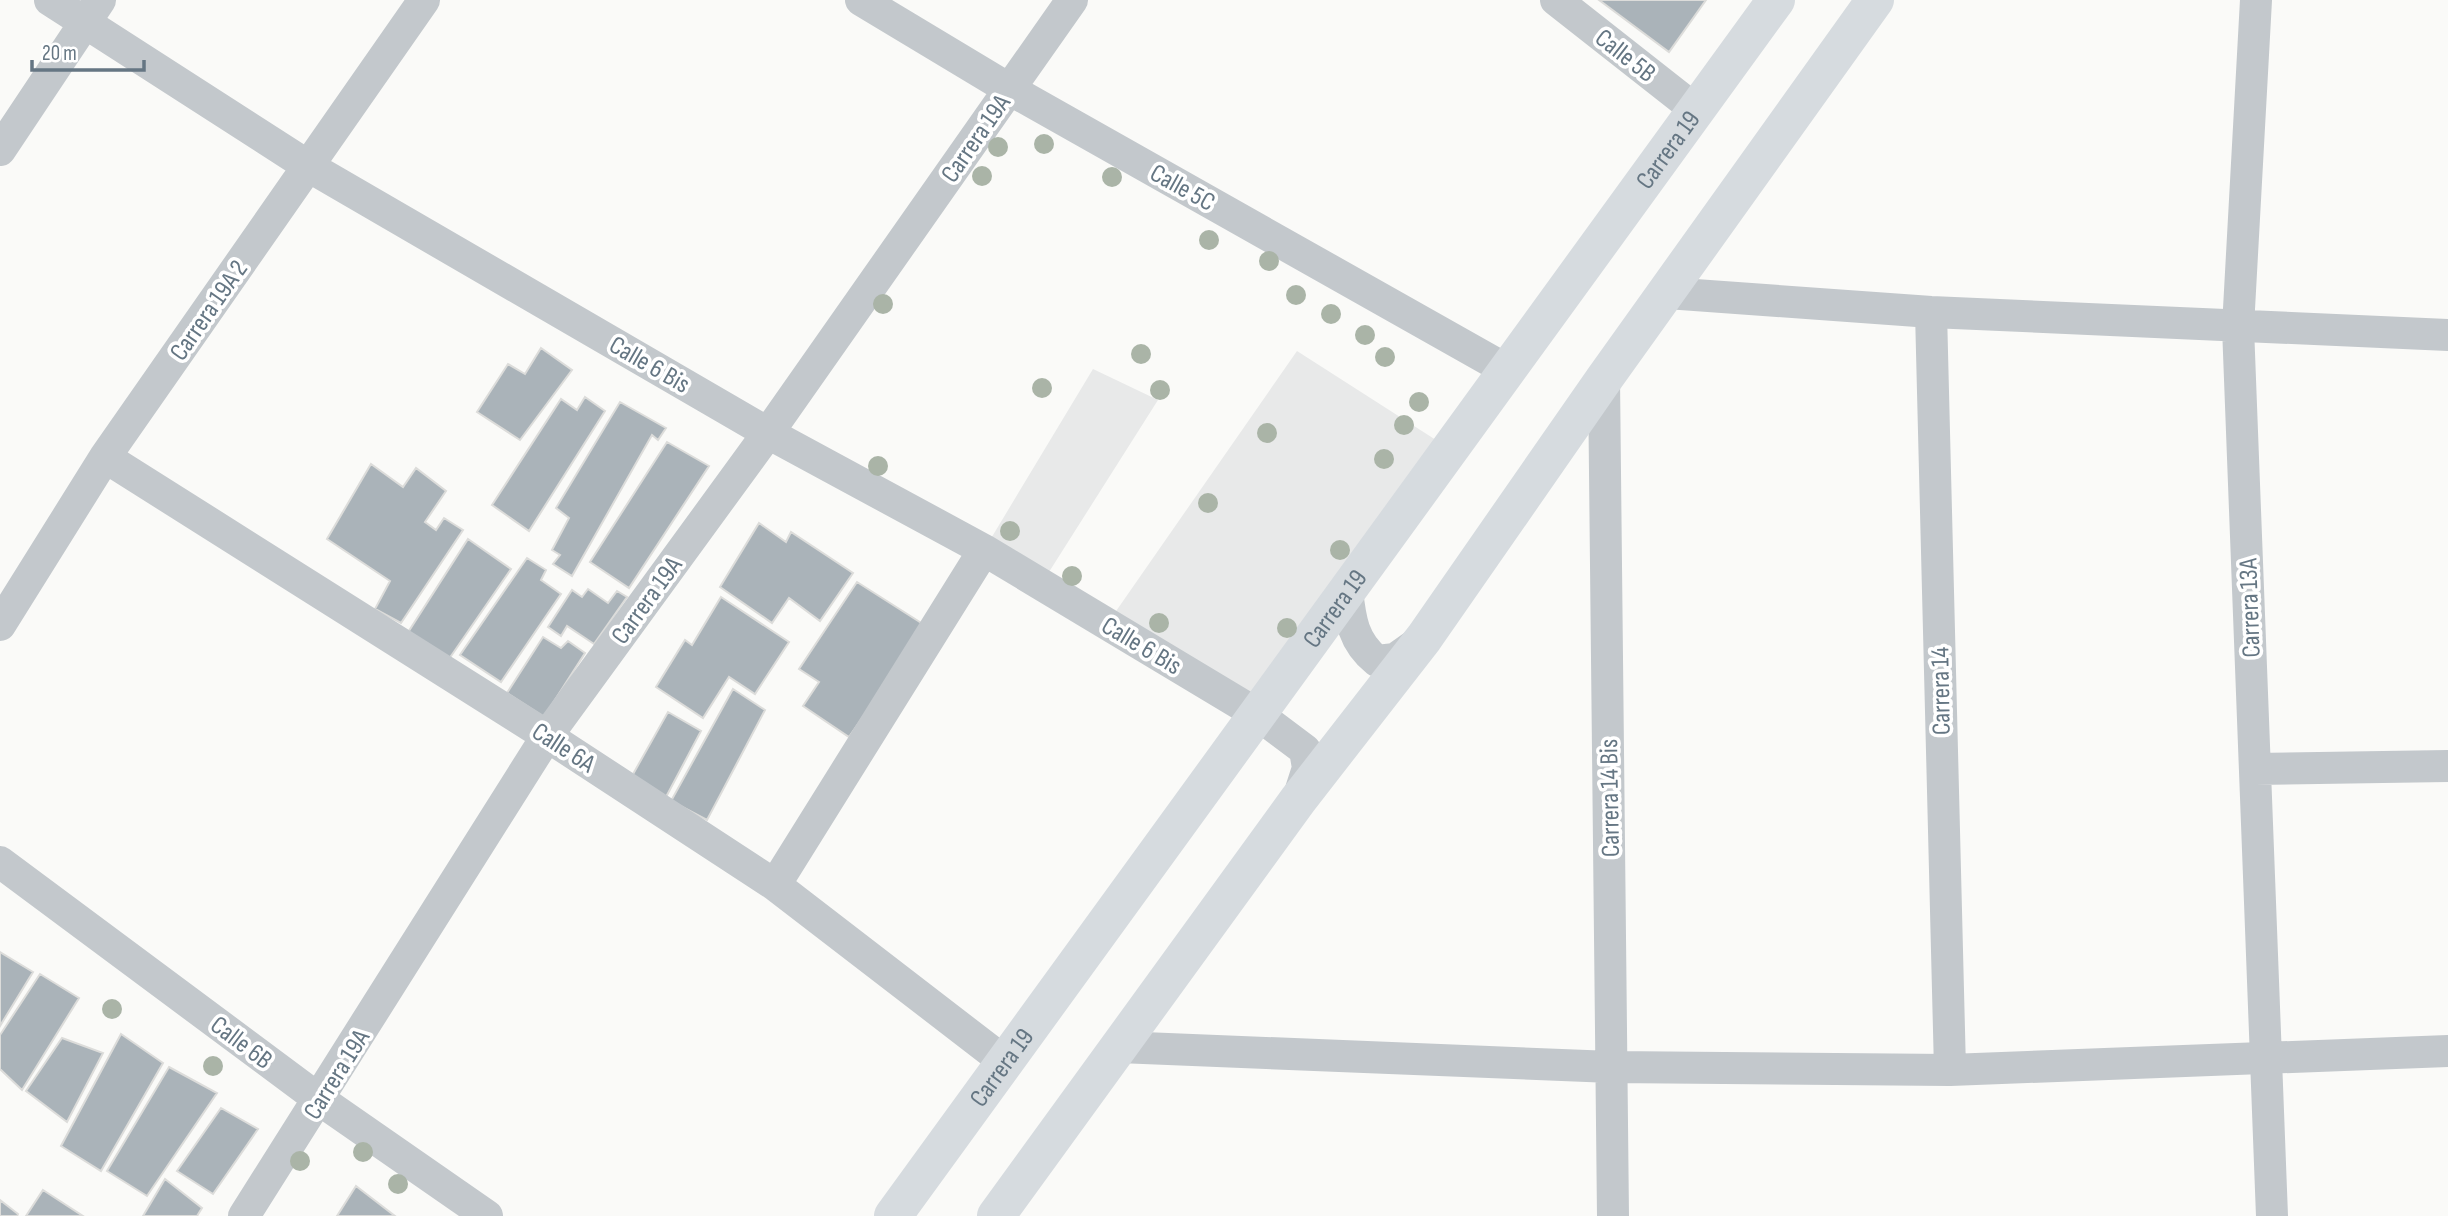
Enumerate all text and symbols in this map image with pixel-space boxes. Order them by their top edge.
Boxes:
street label: Calle 5B [1589,23,1662,89]
scale bar [32,28,144,72]
text: 20 m [42,41,77,66]
street label: Carrera 19A [935,88,1018,189]
street label: Carrera 19 [1630,105,1707,196]
street label: Calle 5C [1144,158,1220,219]
street label: Carrera 19A 2 [164,255,255,367]
street label: Calle 6 Bis [604,330,695,401]
street label: Carrera 19A [605,551,690,650]
street label: Carrera 13A [2233,557,2268,658]
street label: Carrera 19 [1297,564,1374,654]
street label: Calle 6 Bis [1096,610,1187,682]
street label: Carrera 14 [1925,646,1958,735]
street label: Calle 6A [526,716,601,781]
street label: Carrera 14 Bis [1594,739,1627,857]
street label: Calle 6B [204,1010,278,1076]
street label: Carrera 19A [298,1023,377,1125]
street label: Carrera 19 [964,1023,1041,1113]

